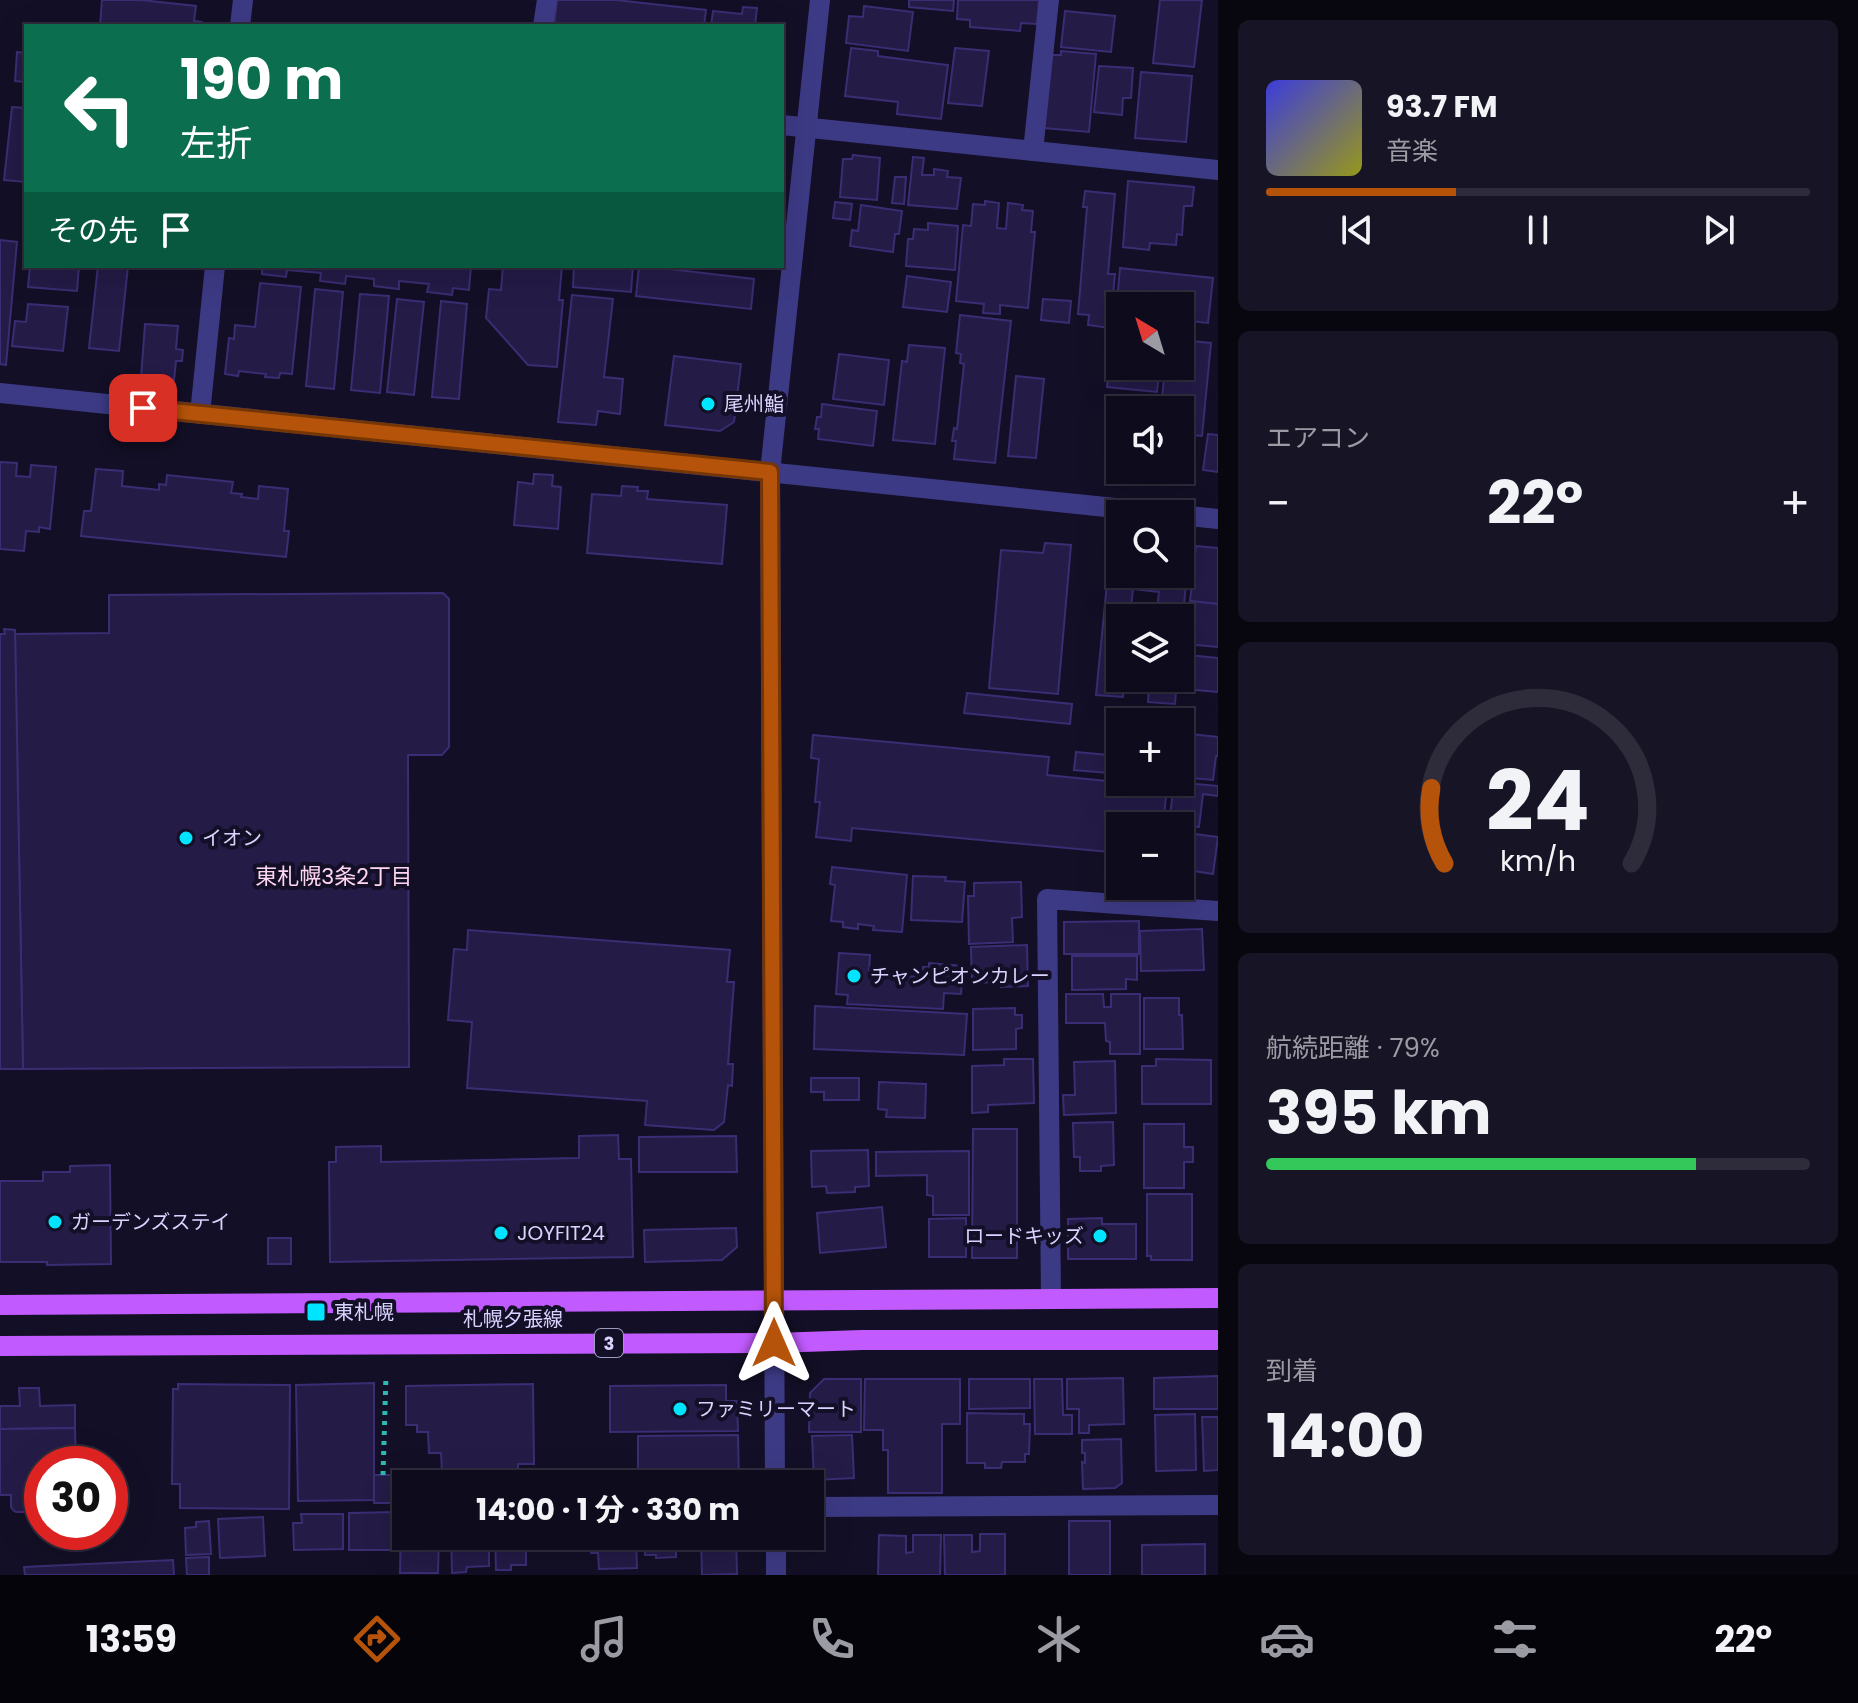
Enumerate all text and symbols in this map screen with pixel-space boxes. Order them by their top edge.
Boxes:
text: 190 m [180,40,343,119]
icon: left [48,56,152,160]
text: 93.7 FM [1386,85,1497,128]
text: 左折 [180,118,252,169]
text: 音楽 [1386,133,1438,169]
icon: arrive [154,208,198,252]
icon: previous [1335,208,1379,252]
icon: pause [1516,208,1560,252]
icon: next [1697,208,1741,252]
text: その先 [48,209,138,252]
north arrow [1106,292,1194,380]
map controls [1106,292,1194,900]
pin [109,374,177,442]
icon: arrive [121,386,165,430]
place label: 尾州鮨 [724,390,784,418]
marker: 尾州鮨 [699,395,717,413]
button: sound [1106,396,1194,484]
text: エアコン [1266,420,1370,456]
text: 22° [1487,461,1583,545]
text: − [1266,473,1290,534]
text: + [1780,473,1810,534]
button: search [1106,500,1194,588]
button: layers [1106,604,1194,692]
button: + [1106,708,1194,796]
text: 24 [1486,742,1590,858]
button: − [1106,812,1194,900]
place label: イオン [202,824,262,852]
marker: イオン [177,829,195,847]
text: km/h [1500,841,1576,881]
district label: 東札幌3条2丁目 [255,861,413,892]
place label: チャンピオンカレー [870,962,1050,990]
marker: チャンピオンカレー [845,967,863,985]
text: 航続距離 · 79% [1266,1030,1440,1066]
text: 395 km [1266,1071,1492,1155]
place label: ガーデンズステイ [71,1208,231,1236]
marker: ガーデンズステイ [46,1213,64,1231]
place label: JOYFIT24 [517,1219,605,1247]
place label: ロードキッズ [964,1222,1084,1250]
marker: JOYFIT24 [492,1224,510,1242]
marker: ロードキッズ [1091,1227,1109,1245]
place label: 東札幌 [334,1298,394,1326]
marker: 東札幌 [305,1301,327,1323]
position arrow [732,1301,816,1385]
street label: 札幌夕張線 [463,1305,563,1333]
road number: 3 [595,1329,623,1357]
text: 到着 [1266,1353,1318,1389]
text: 14:00 [1266,1394,1424,1478]
place label: ファミリーマート [696,1395,856,1423]
marker: ファミリーマート [671,1400,689,1418]
speed limit sign: 30 [24,1446,128,1550]
text: 14:00 · 1 分 · 330 m [476,1488,740,1531]
icon: directions [349,1611,405,1667]
icon: music [576,1611,632,1667]
icon: phone [804,1611,860,1667]
icon: climate [1031,1611,1087,1667]
icon: car [1259,1611,1315,1667]
icon: filters [1487,1611,1543,1667]
text: 13:59 [86,1614,177,1665]
text: 22° [1714,1614,1772,1665]

